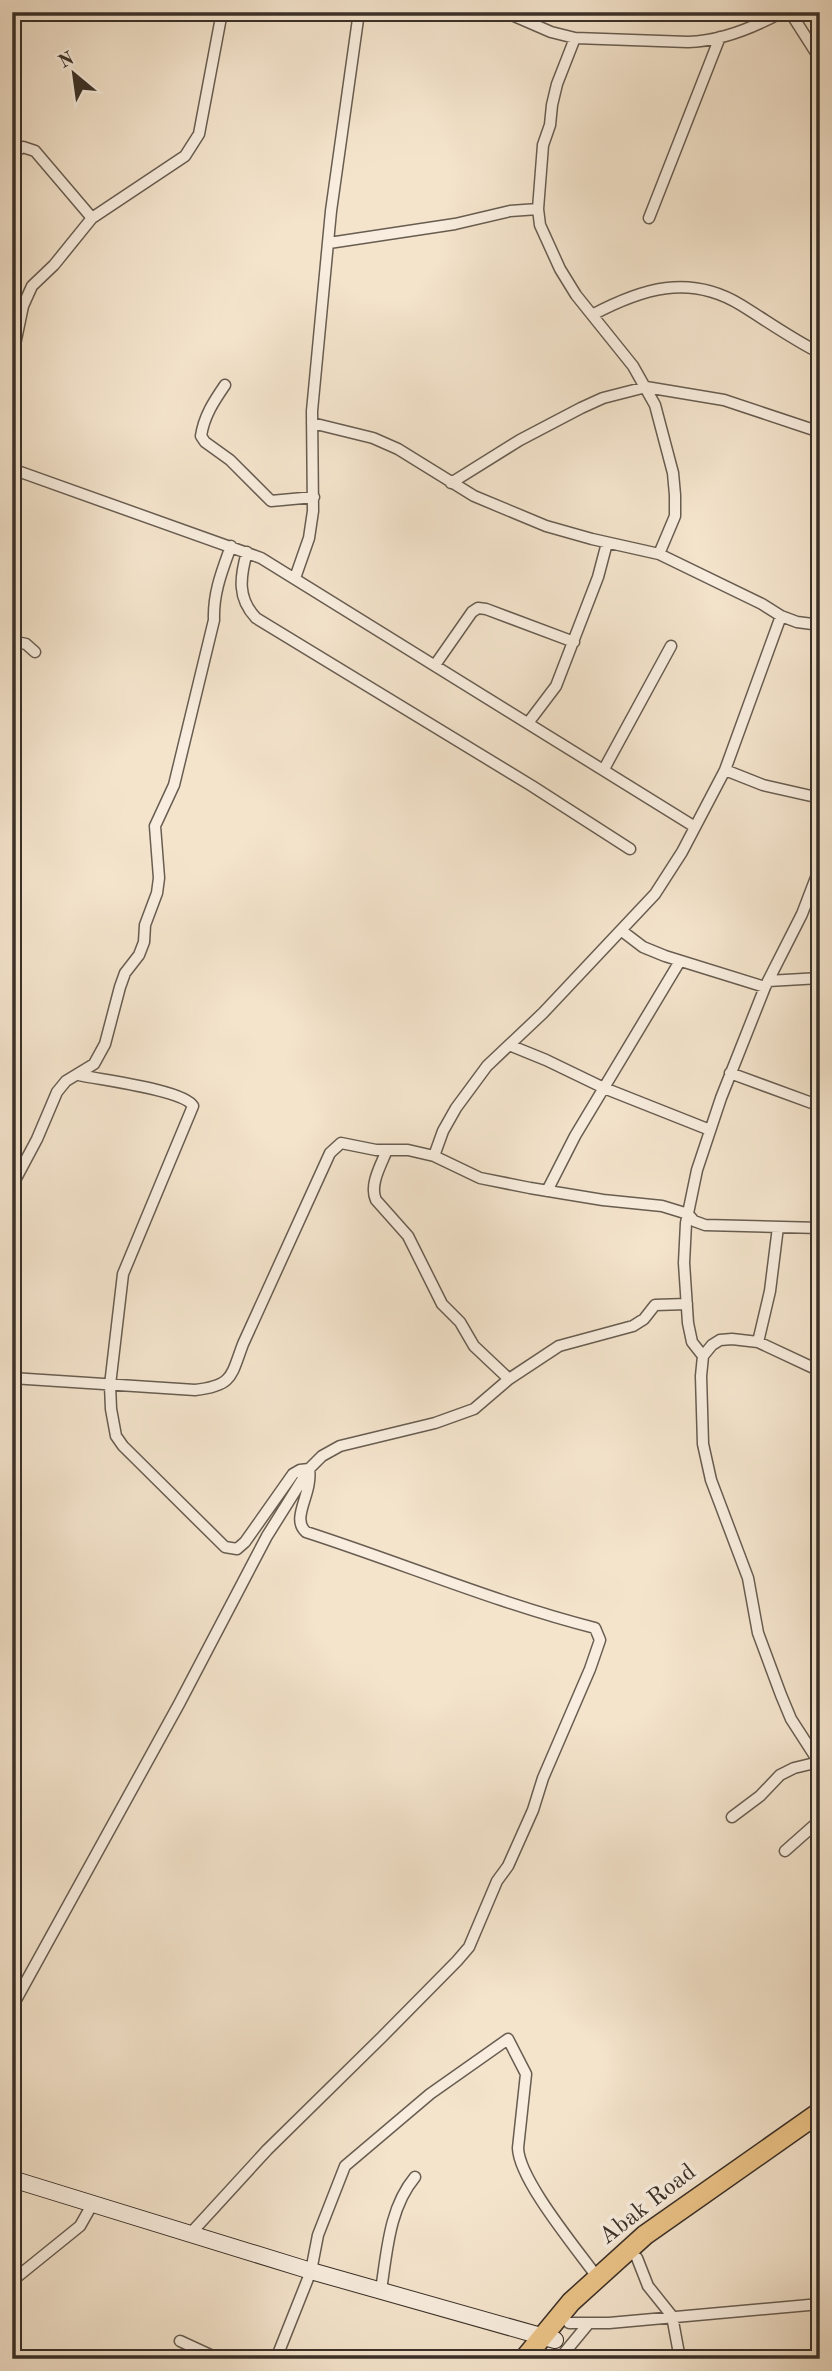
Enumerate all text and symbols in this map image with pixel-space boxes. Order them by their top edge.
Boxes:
north arrow [38,38,108,108]
text: N [56,49,78,73]
street label: Abak Road [595,2160,701,2250]

